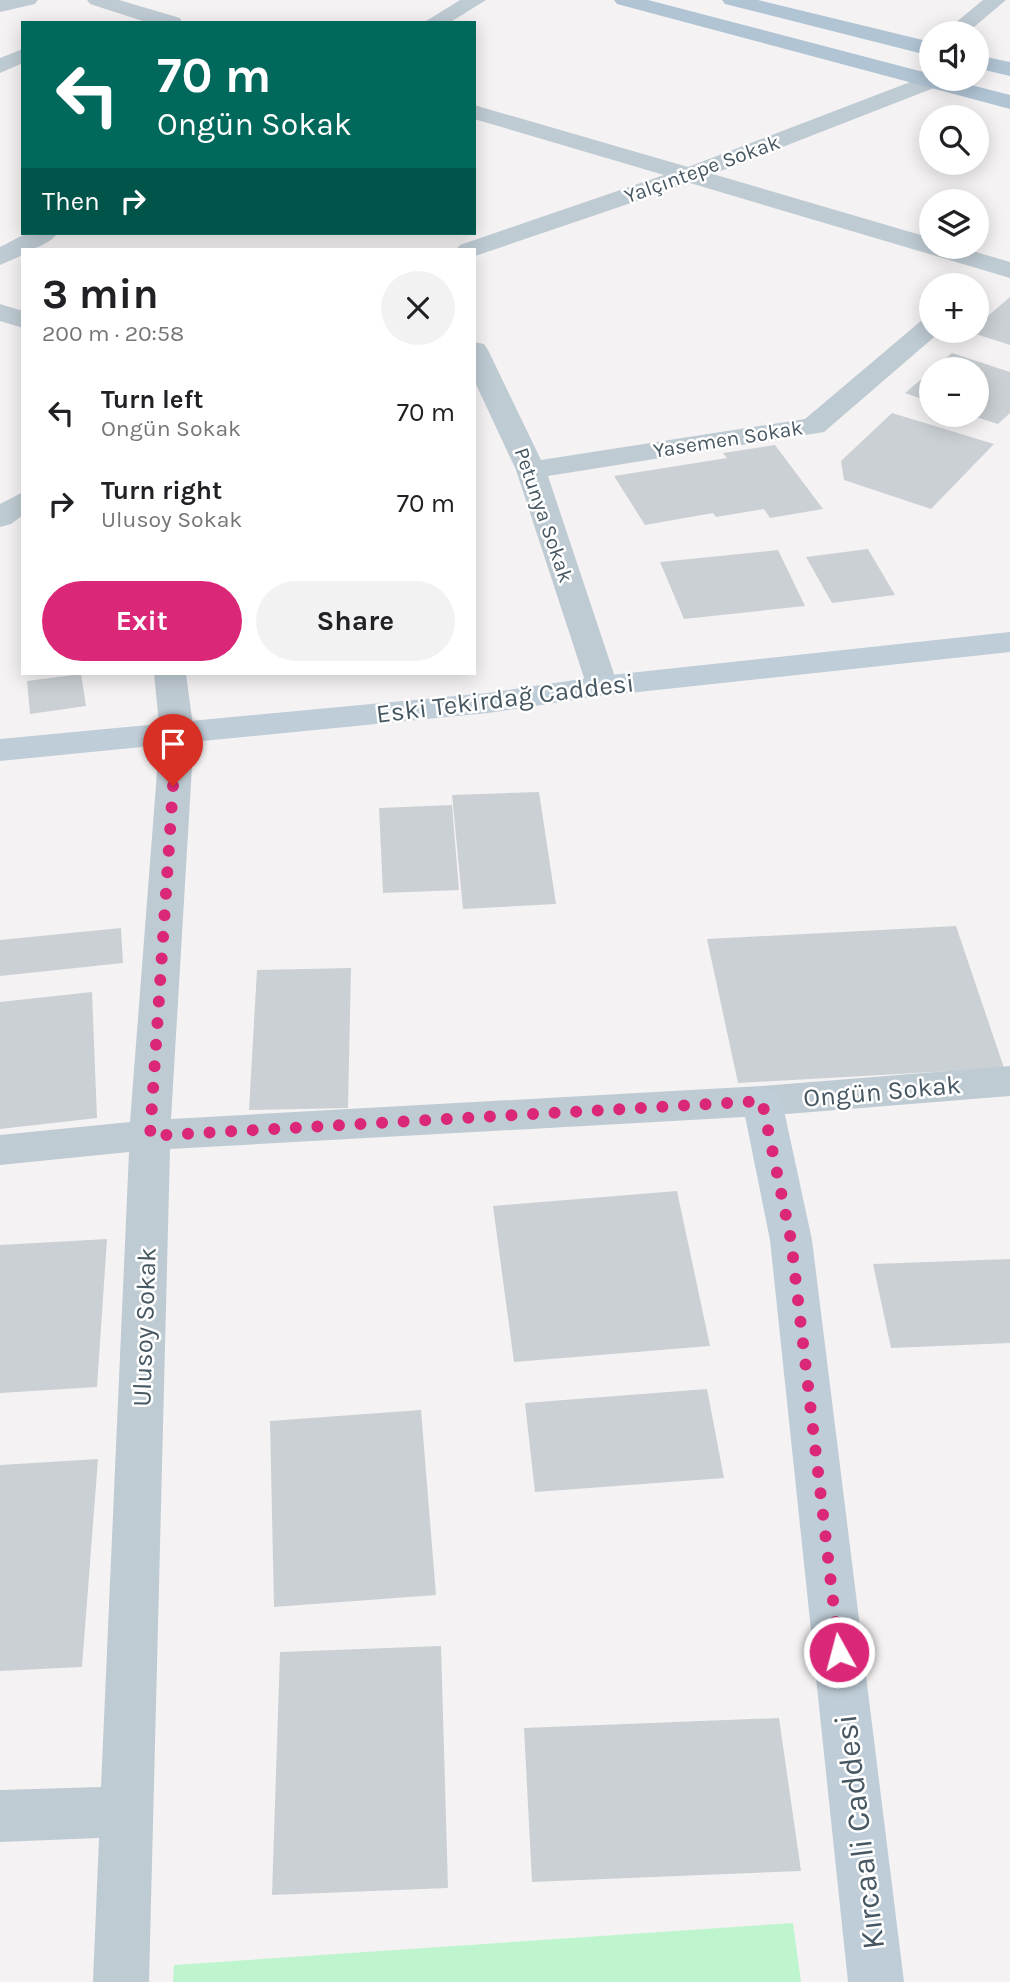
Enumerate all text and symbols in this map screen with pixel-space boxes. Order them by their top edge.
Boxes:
map controls [919,21,989,427]
button: sound [919,21,989,91]
text: 70 m [157,47,271,104]
icon: left [42,49,133,140]
button: search [919,105,989,175]
text: Ongün Sokak [157,106,352,143]
street label: Yalçıntepe Sokak [621,130,783,208]
icon: right [114,182,152,220]
text: Then [42,186,100,217]
button: layers [919,189,989,259]
text: 3 min [42,269,159,319]
button: close [381,271,455,345]
button: + [919,273,989,343]
text: 200 m · 20:58 [42,320,184,347]
button: − [919,357,989,427]
text: Turn left [101,384,203,415]
icon: left [42,394,80,432]
text: 70 m [397,397,455,428]
text: Ongün Sokak [101,415,241,442]
street label: Yasemen Sokak [651,415,805,463]
street label: Petunya Sokak [510,444,578,586]
text: Turn right [101,475,222,506]
icon: right [42,485,80,523]
text: 70 m [397,488,455,519]
text: Ulusoy Sokak [101,506,242,533]
button: Exit [42,581,242,661]
button: Share [256,581,455,661]
street label: Eski Tekirdağ Caddesi [374,667,636,730]
pin [143,714,203,786]
icon: arrive [154,725,192,763]
street label: Ongün Sokak [802,1069,962,1114]
street label: Ulusoy Sokak [126,1247,163,1407]
position arrow [802,1615,876,1689]
street label: Kırcaali Caddesi [827,1712,892,1951]

